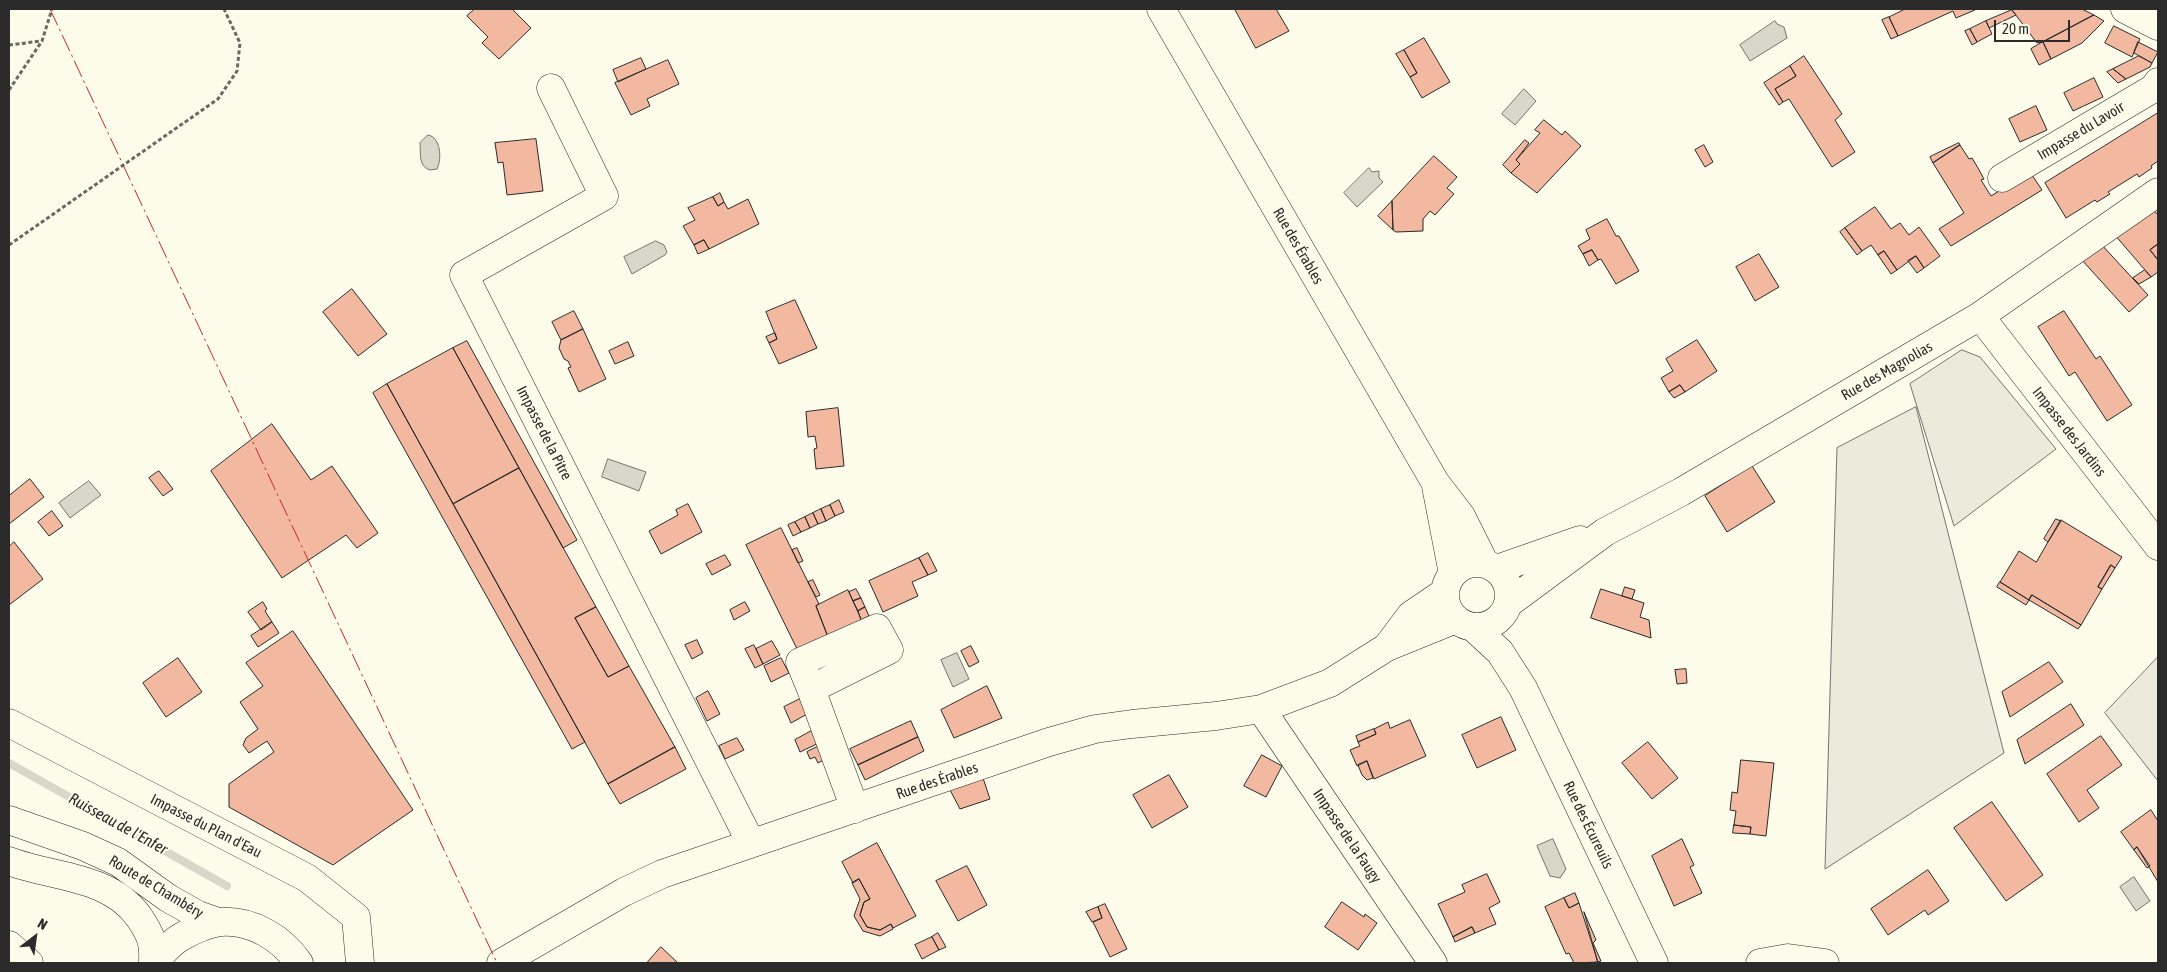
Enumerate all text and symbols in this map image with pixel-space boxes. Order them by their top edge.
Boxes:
scale bar [1997,10,2073,42]
text: 20 m [2002,20,2029,37]
street label: Impasse du Lavoir [2034,98,2128,164]
street label: Rue des Érables [1269,205,1327,287]
street label: Rue des Magnolias [1838,338,1936,404]
street label: Impasse de la Pitre [513,383,575,483]
street label: Impasse des Jardins [2028,384,2110,480]
street label: Rue des Érables [894,759,980,803]
street label: Rue des Écureuils [1559,778,1617,872]
street label: Impasse de la Faugy [1309,785,1385,887]
water label: Ruisseau de l'Enfer [65,789,171,859]
street label: Impasse du Plan d'Eau [147,790,265,862]
street label: Route de Chambéry [105,852,207,922]
north arrow [10,912,60,962]
text: N [35,915,50,933]

